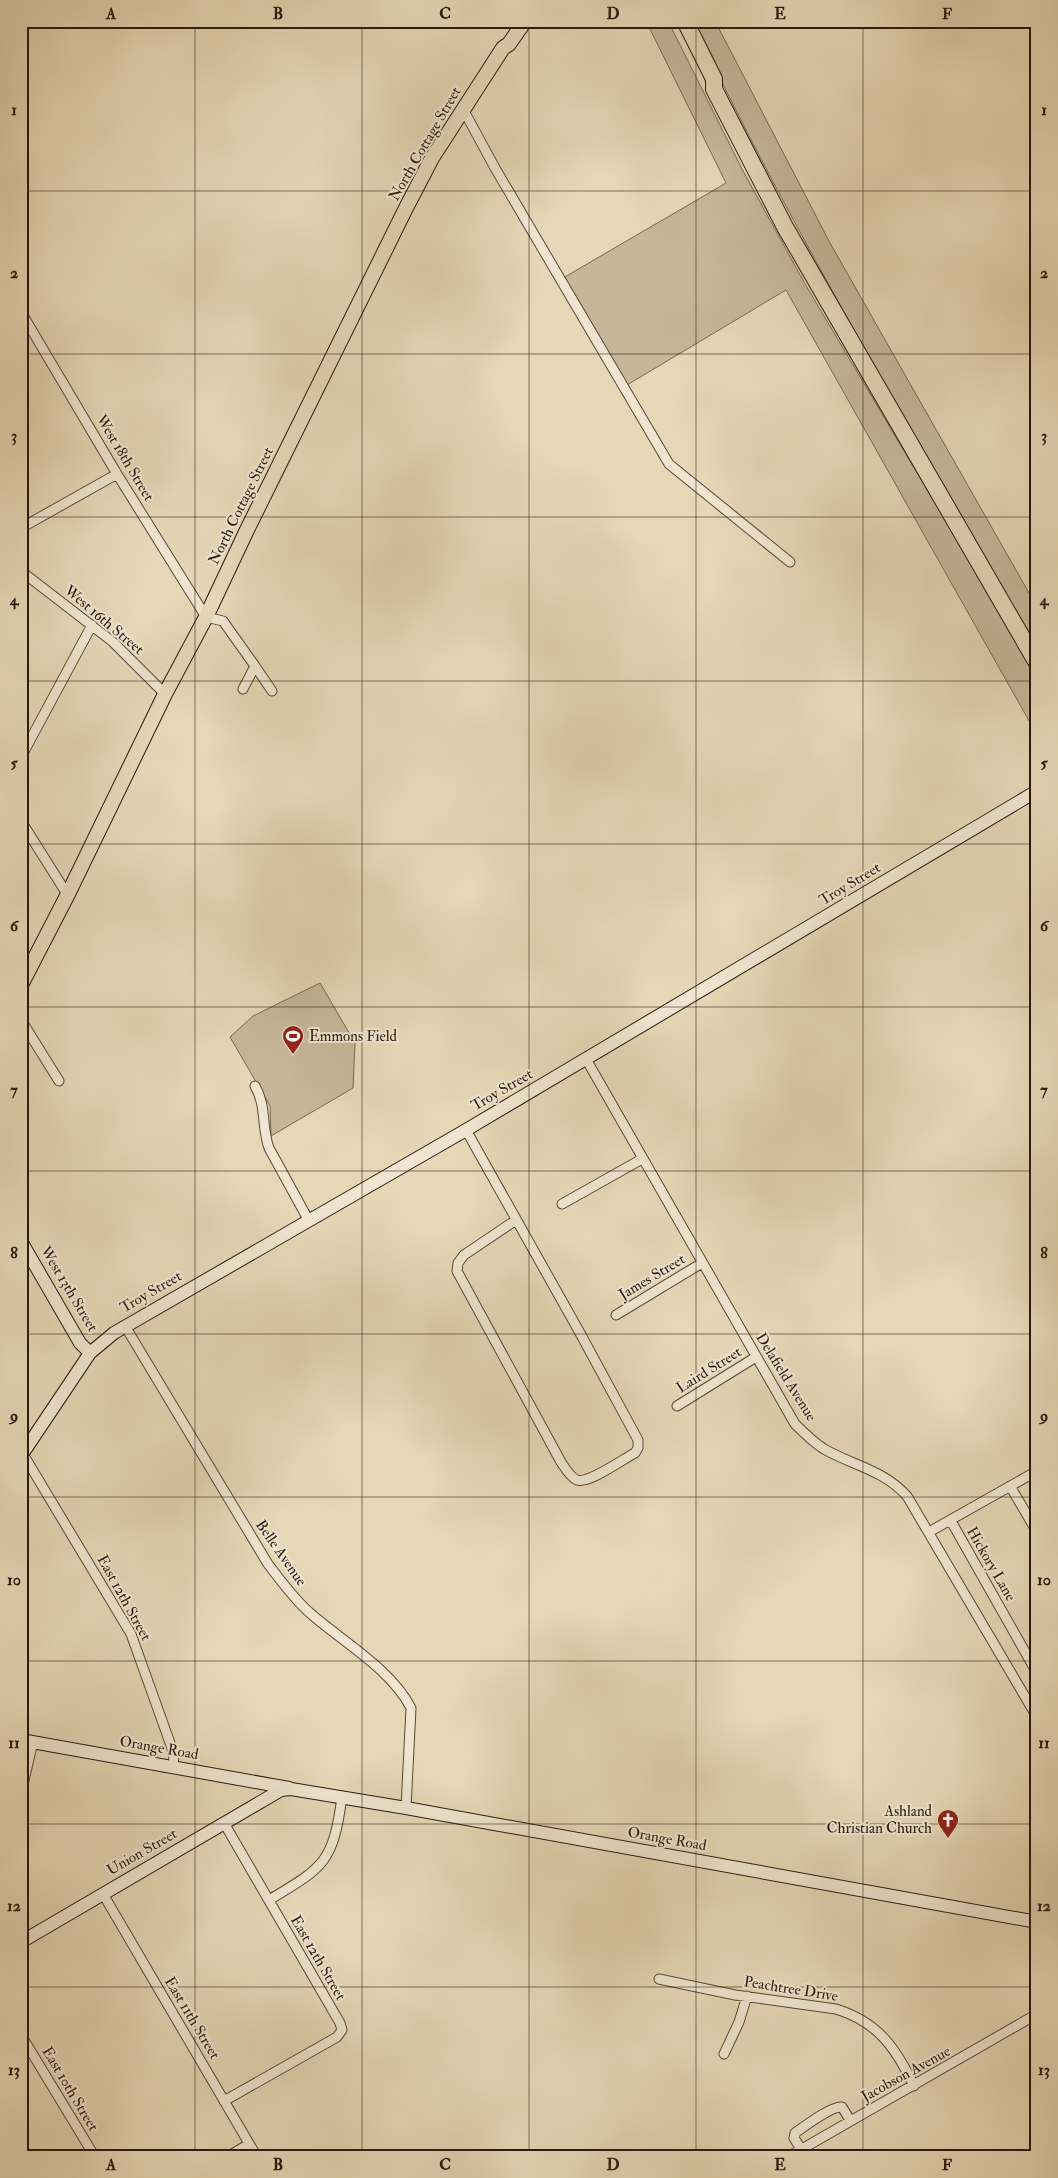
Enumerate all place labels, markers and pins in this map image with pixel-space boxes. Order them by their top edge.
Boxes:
sports icon: Emmons Field [281,1024,305,1055]
place label: Emmons Field [309,1027,398,1046]
place label: Ashland Christian Church [827,1802,933,1838]
church icon: Ashland Christian Church [936,1808,960,1839]

